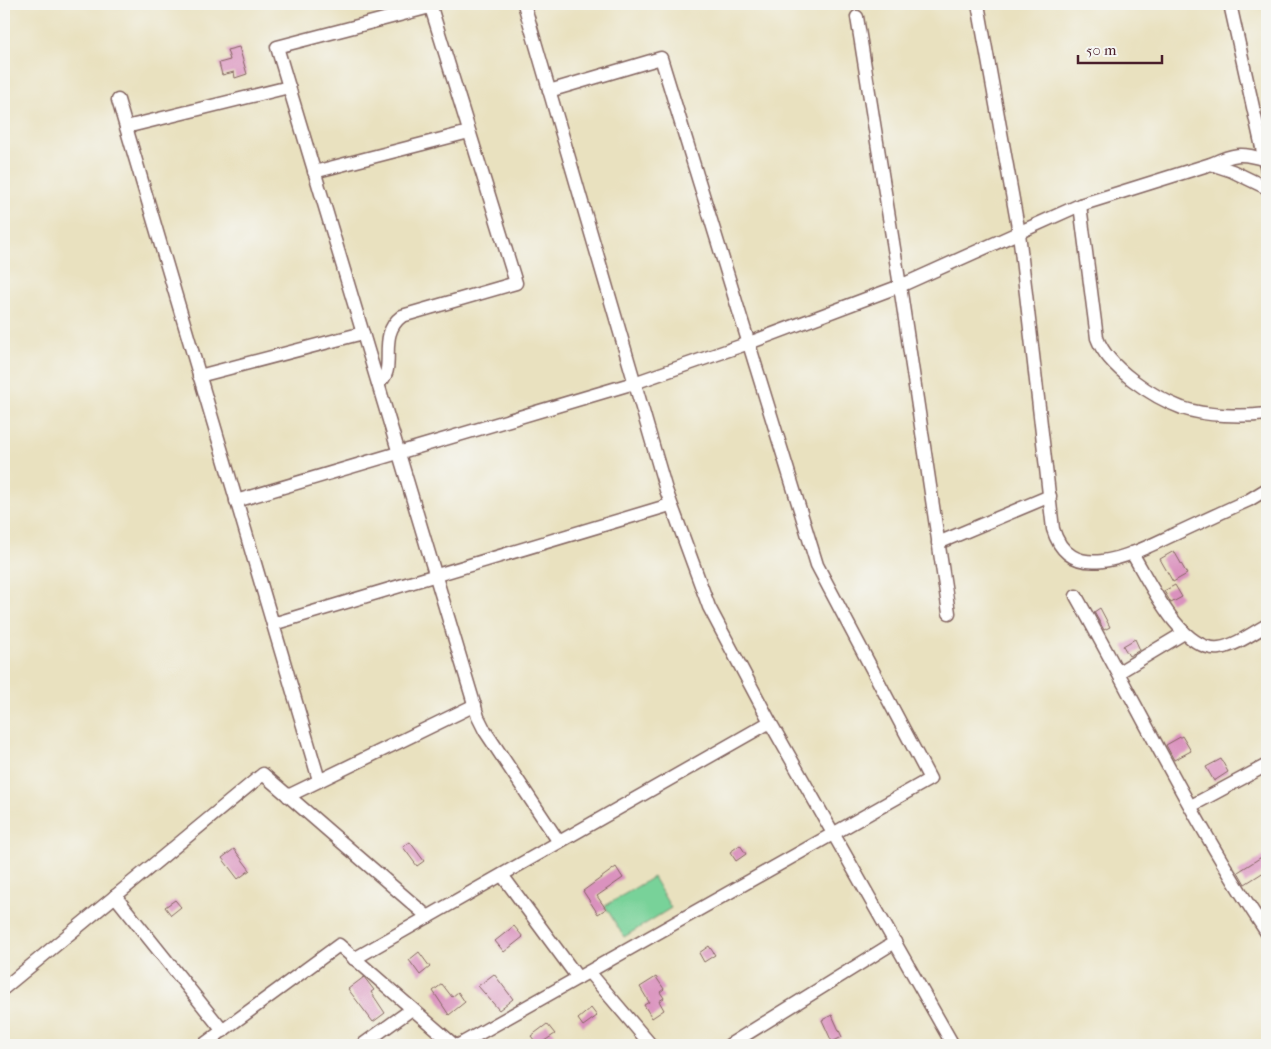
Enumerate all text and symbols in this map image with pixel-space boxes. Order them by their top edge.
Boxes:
scale bar [1078,32,1162,64]
text: 50 m [1086,41,1117,59]

